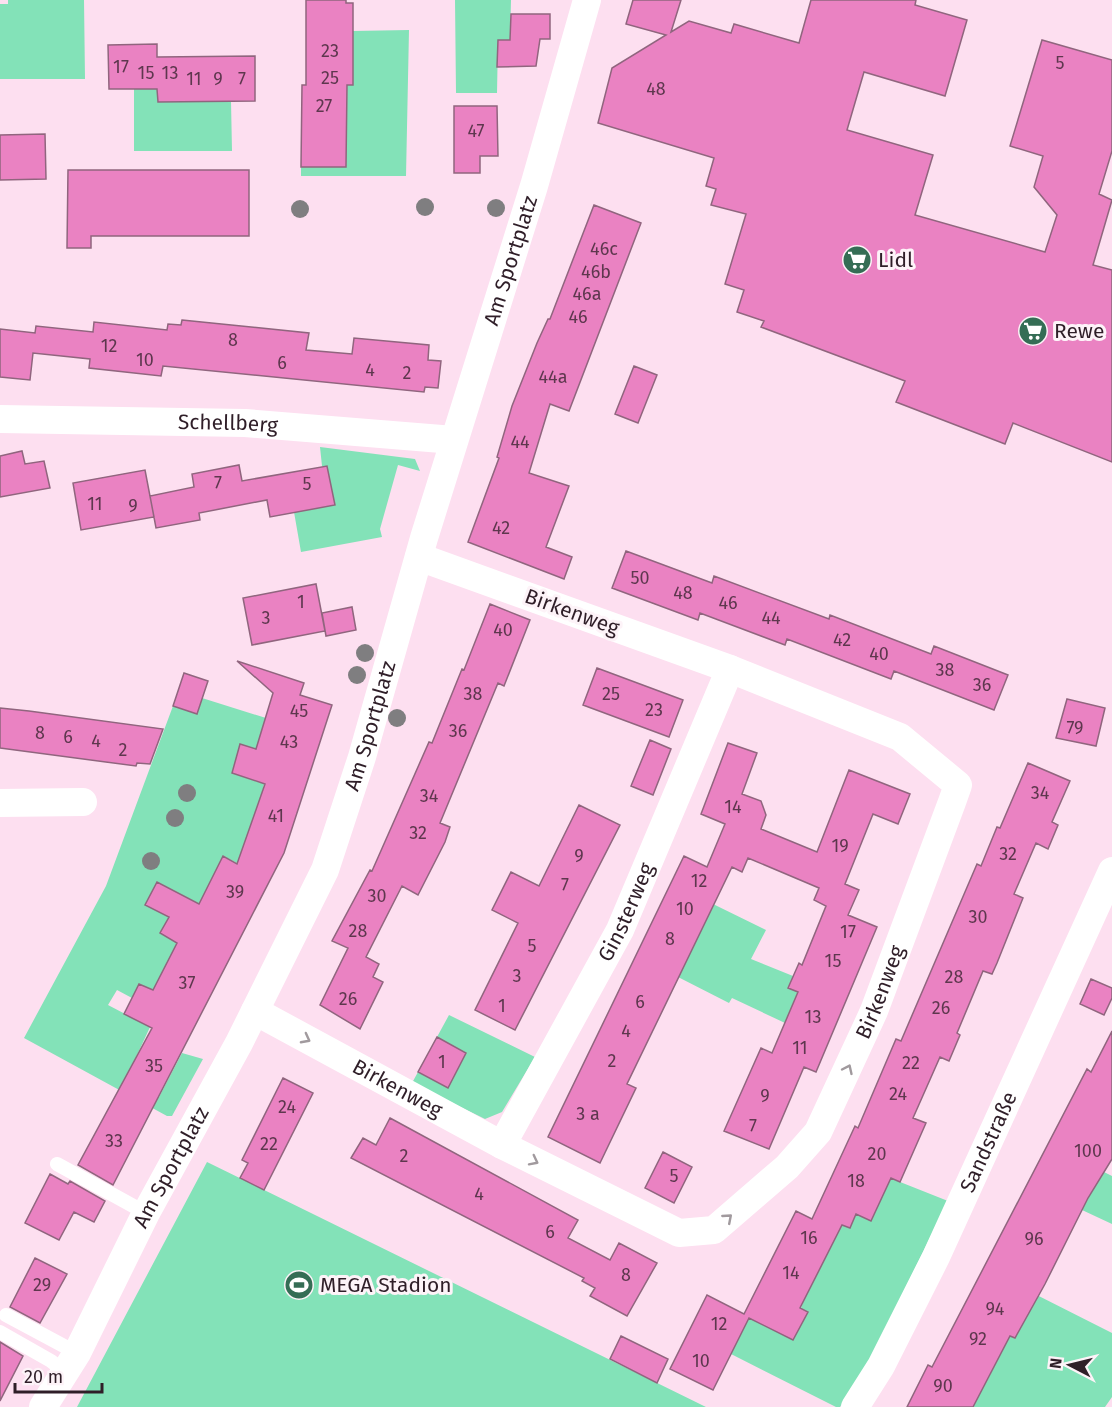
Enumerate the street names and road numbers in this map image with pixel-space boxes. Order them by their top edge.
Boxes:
street label: Am Sportplatz [478,193,543,329]
street label: Schellberg [178,409,279,439]
street label: Birkenweg [521,583,623,641]
street label: Am Sportplatz [339,658,402,794]
street label: Ginsterweg [592,859,660,966]
street label: Birkenweg [850,942,910,1043]
street label: Birkenweg [348,1053,447,1123]
street label: Sandstraße [954,1088,1023,1197]
street label: Am Sportplatz [128,1102,215,1232]

